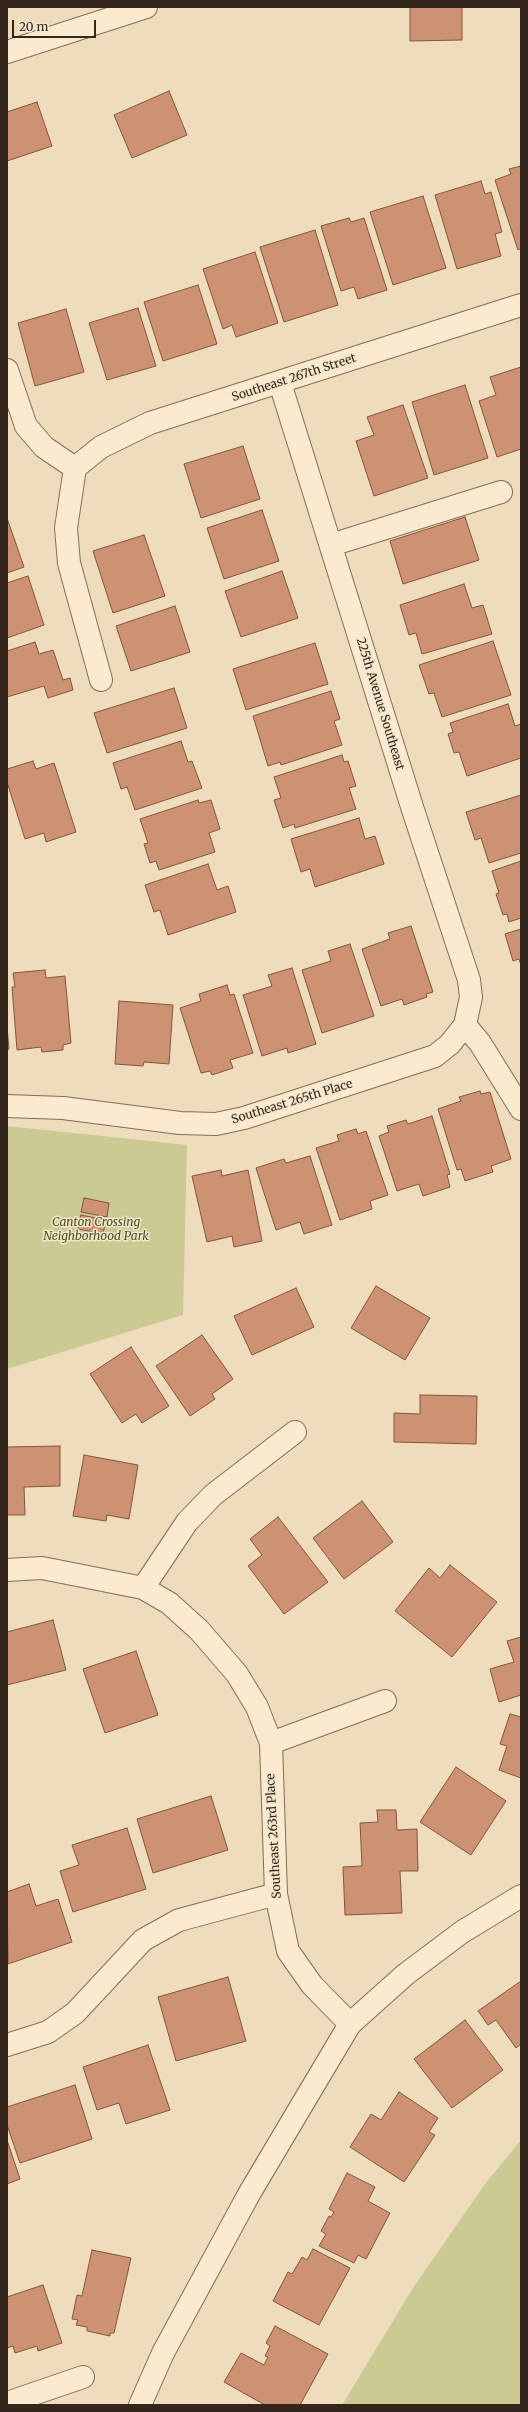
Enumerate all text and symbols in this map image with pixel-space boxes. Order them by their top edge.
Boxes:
scale bar [14,12,98,38]
text: 20 m [19,19,48,34]
street label: Southeast 267th Street [230,351,358,405]
street label: 225th Avenue Southeast [353,636,407,772]
street label: Southeast 265th Place [230,1077,354,1127]
park label: Canton Crossing Neighborhood Park [43,1216,149,1244]
street label: Southeast 263rd Place [264,1773,284,1899]

